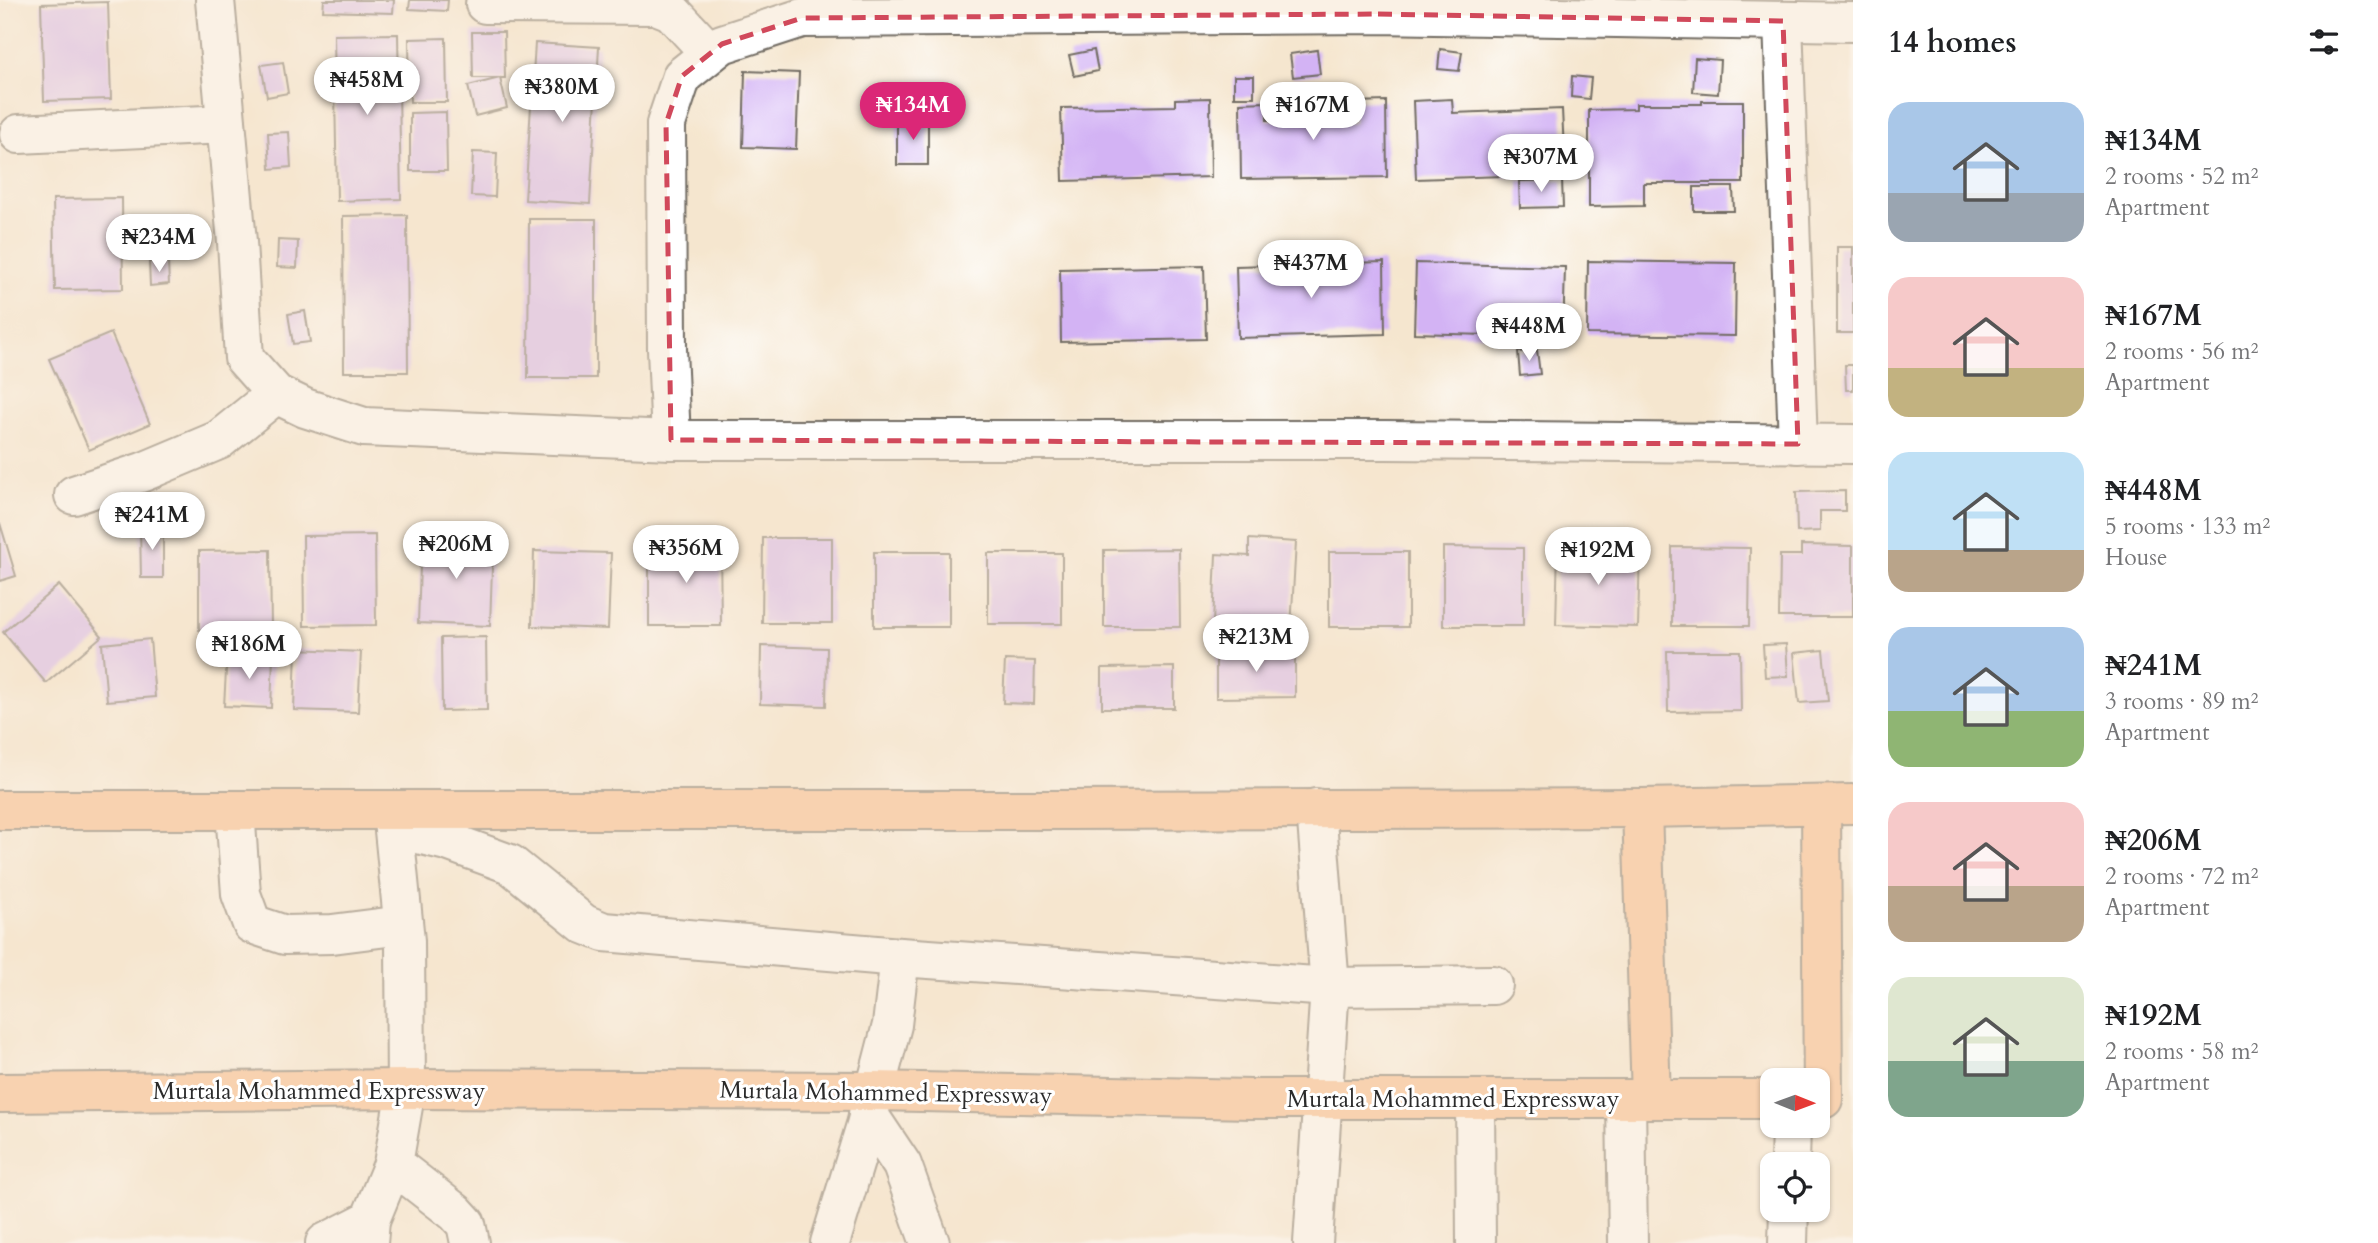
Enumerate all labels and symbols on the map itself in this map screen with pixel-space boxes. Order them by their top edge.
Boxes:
pin: ₦458M [318,58,416,117]
pin: ₦380M [513,64,611,124]
pin: ₦134M [864,82,962,142]
pin: ₦167M [1264,82,1362,142]
pin: ₦307M [1492,134,1590,194]
pin: ₦234M [110,215,208,274]
pin: ₦437M [1262,240,1360,300]
pin: ₦448M [1480,304,1578,363]
pin: ₦241M [103,492,201,552]
pin: ₦206M [407,522,505,581]
pin: ₦356M [637,526,735,585]
pin: ₦192M [1549,528,1647,587]
pin: ₦213M [1207,614,1305,674]
pin: ₦186M [200,622,298,681]
north arrow [1760,1068,1830,1138]
street label: Murtala Mohammed Expressway [719,1074,1053,1112]
street label: Murtala Mohammed Expressway [153,1075,486,1108]
street label: Murtala Mohammed Expressway [1287,1083,1620,1116]

